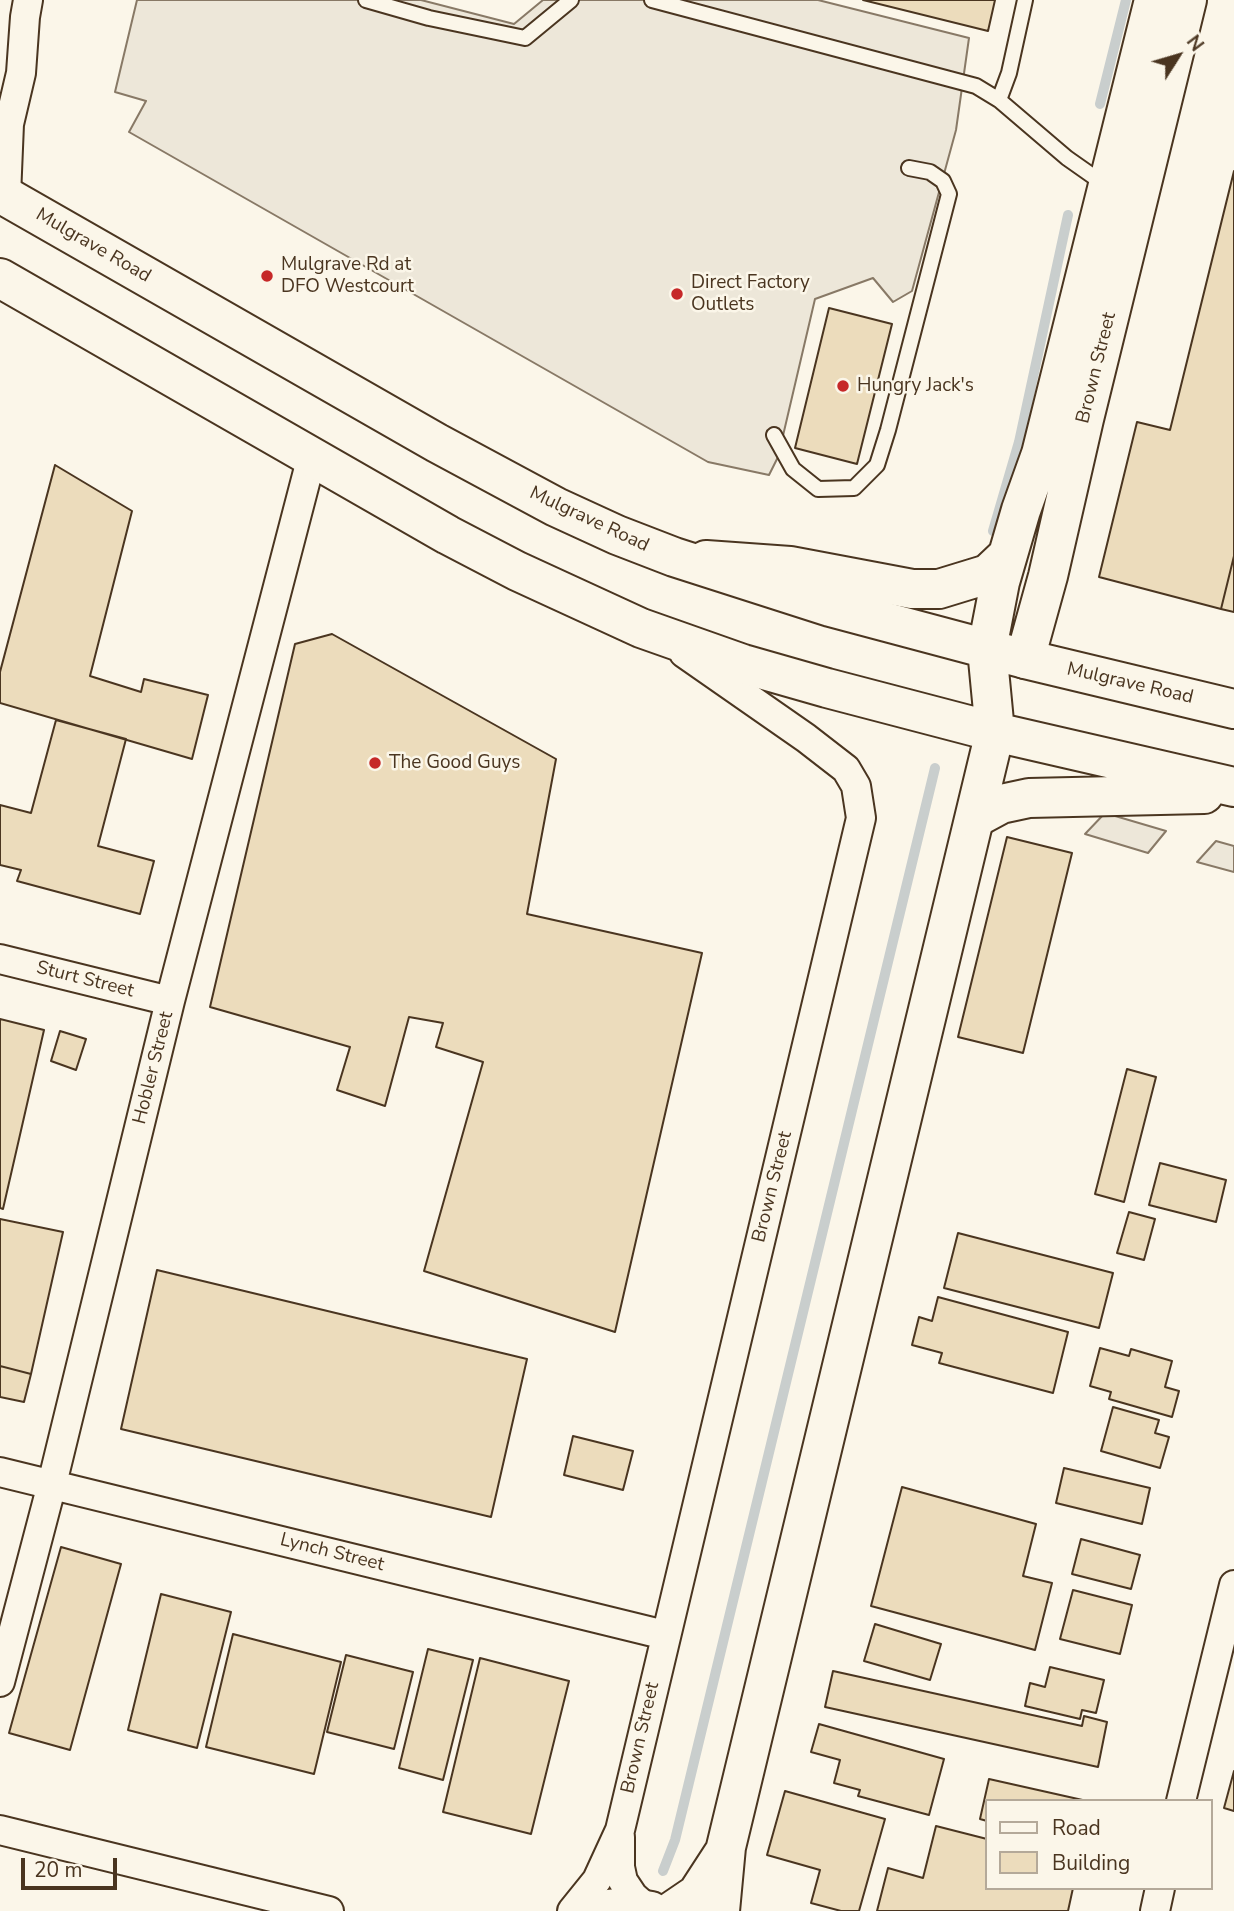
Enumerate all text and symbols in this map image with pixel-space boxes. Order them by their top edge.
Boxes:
north arrow [1143,21,1213,91]
text: N [1180,30,1209,57]
street label: Mulgrave Road [31,204,155,288]
place label: Mulgrave Rd at DFO Westcourt [281,254,414,298]
marker: Mulgrave Rd at DFO Westcourt [259,268,275,284]
place label: Direct Factory Outlets [691,272,810,316]
marker: Direct Factory Outlets [669,286,685,302]
street label: Brown Street [1072,310,1122,426]
place label: Hungry Jack's [857,375,974,397]
marker: Hungry Jack's [835,378,851,394]
street label: Mulgrave Road [526,482,652,558]
street label: Mulgrave Road [1065,658,1195,710]
place label: The Good Guys [389,752,520,774]
marker: The Good Guys [367,755,383,771]
street label: Sturt Street [34,957,136,1003]
street label: Hobler Street [129,1009,179,1127]
street label: Brown Street [748,1129,798,1245]
street label: Lynch Street [278,1529,386,1577]
street label: Brown Street [617,1680,665,1796]
legend [986,1799,1213,1890]
text: Road [1052,1814,1101,1842]
scale bar [24,1844,121,1888]
text: Building [1052,1849,1130,1877]
text: 20 m [34,1856,83,1884]

